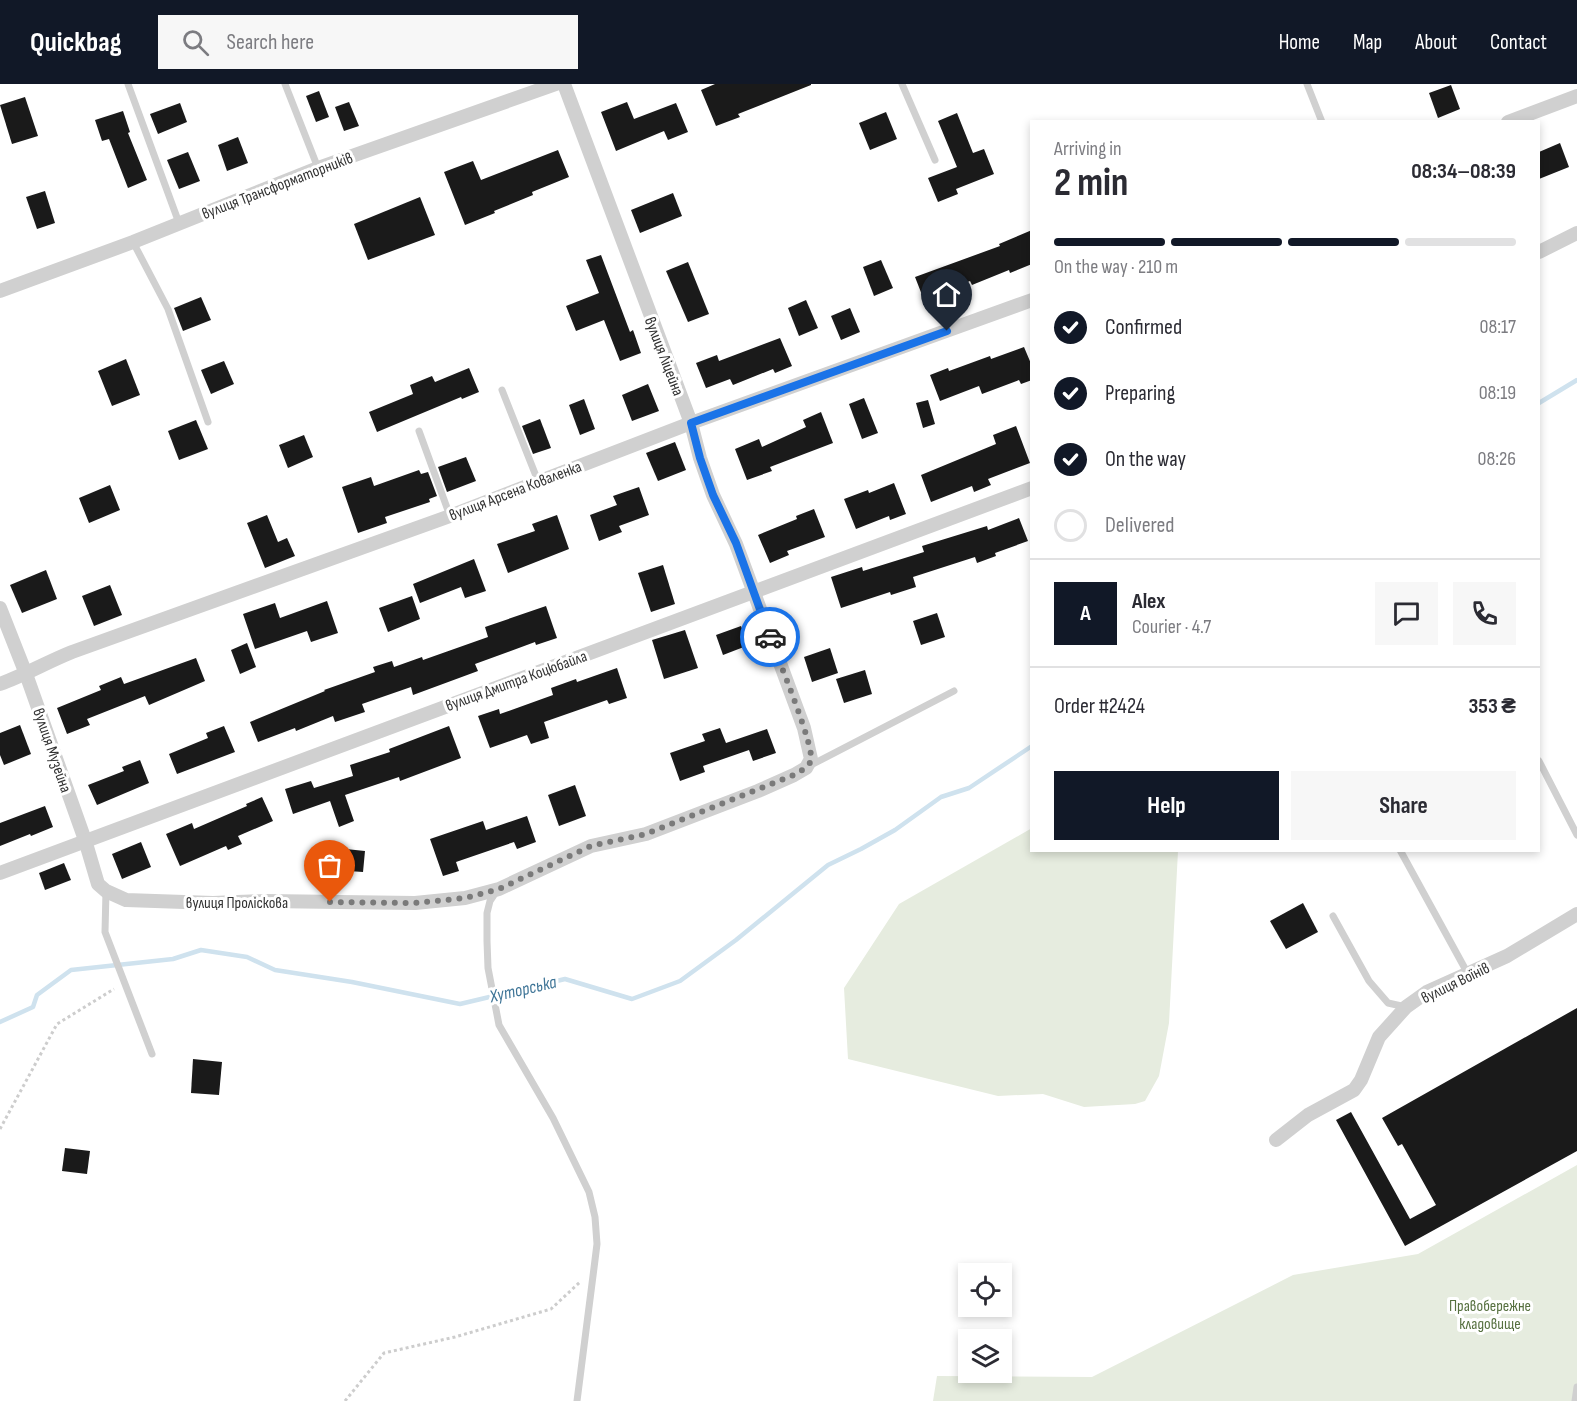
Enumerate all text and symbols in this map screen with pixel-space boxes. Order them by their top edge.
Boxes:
search box [158,15,578,69]
text: Quickbag [30,26,122,59]
icon: search [179,26,212,59]
text: Search here [227,29,314,56]
text: Home [1279,30,1320,55]
text: Map [1353,30,1382,55]
text: About [1415,30,1457,55]
text: Contact [1490,30,1547,55]
text: Arriving in [1054,137,1122,161]
street label: вулиця Трансформаторників [199,149,356,224]
text: 08:34–08:39 [1411,158,1516,185]
text: 2 min [1054,160,1128,207]
text: On the way · 210 m [1054,255,1178,279]
pin [921,269,972,331]
icon: home [930,278,963,311]
icon: check [1054,311,1087,344]
street label: вулиця Ліцейна [640,314,687,399]
text: Confirmed [1105,314,1182,341]
text: 08:17 [1480,315,1516,339]
icon: check [1054,377,1087,410]
text: Preparing [1105,380,1175,407]
text: 08:19 [1479,381,1516,405]
icon: check [1054,443,1087,476]
text: On the way [1105,446,1186,473]
text: 08:26 [1478,447,1516,471]
street label: вулиця Арсена Коваленка [447,457,584,525]
text: Delivered [1105,512,1174,539]
button: chat [1375,582,1438,645]
button: phone [1453,582,1516,645]
text: Alex [1132,588,1165,615]
text: A [1080,600,1091,627]
courier [740,607,800,667]
text: Courier · 4.7 [1132,615,1211,639]
icon: car [754,621,787,654]
street label: вулиця Дмитра Коцюбайла [443,647,590,716]
text: Order #2424 [1054,693,1145,720]
text: 353 ₴ [1469,693,1516,720]
street label: вулиця Музейна [28,706,75,795]
button: Help [1054,771,1279,840]
button: Share [1291,771,1516,840]
pin [304,840,355,902]
icon: bag [313,849,346,882]
street label: вулиця Проліскова [186,894,288,913]
street label: вулиця Воїнів [1418,959,1493,1008]
water label: Хуторська [487,971,559,1008]
map controls [958,1263,1012,1383]
button: locate [958,1263,1012,1317]
park label: Правобережне кладовище [1449,1297,1531,1334]
button: layers [958,1329,1012,1383]

